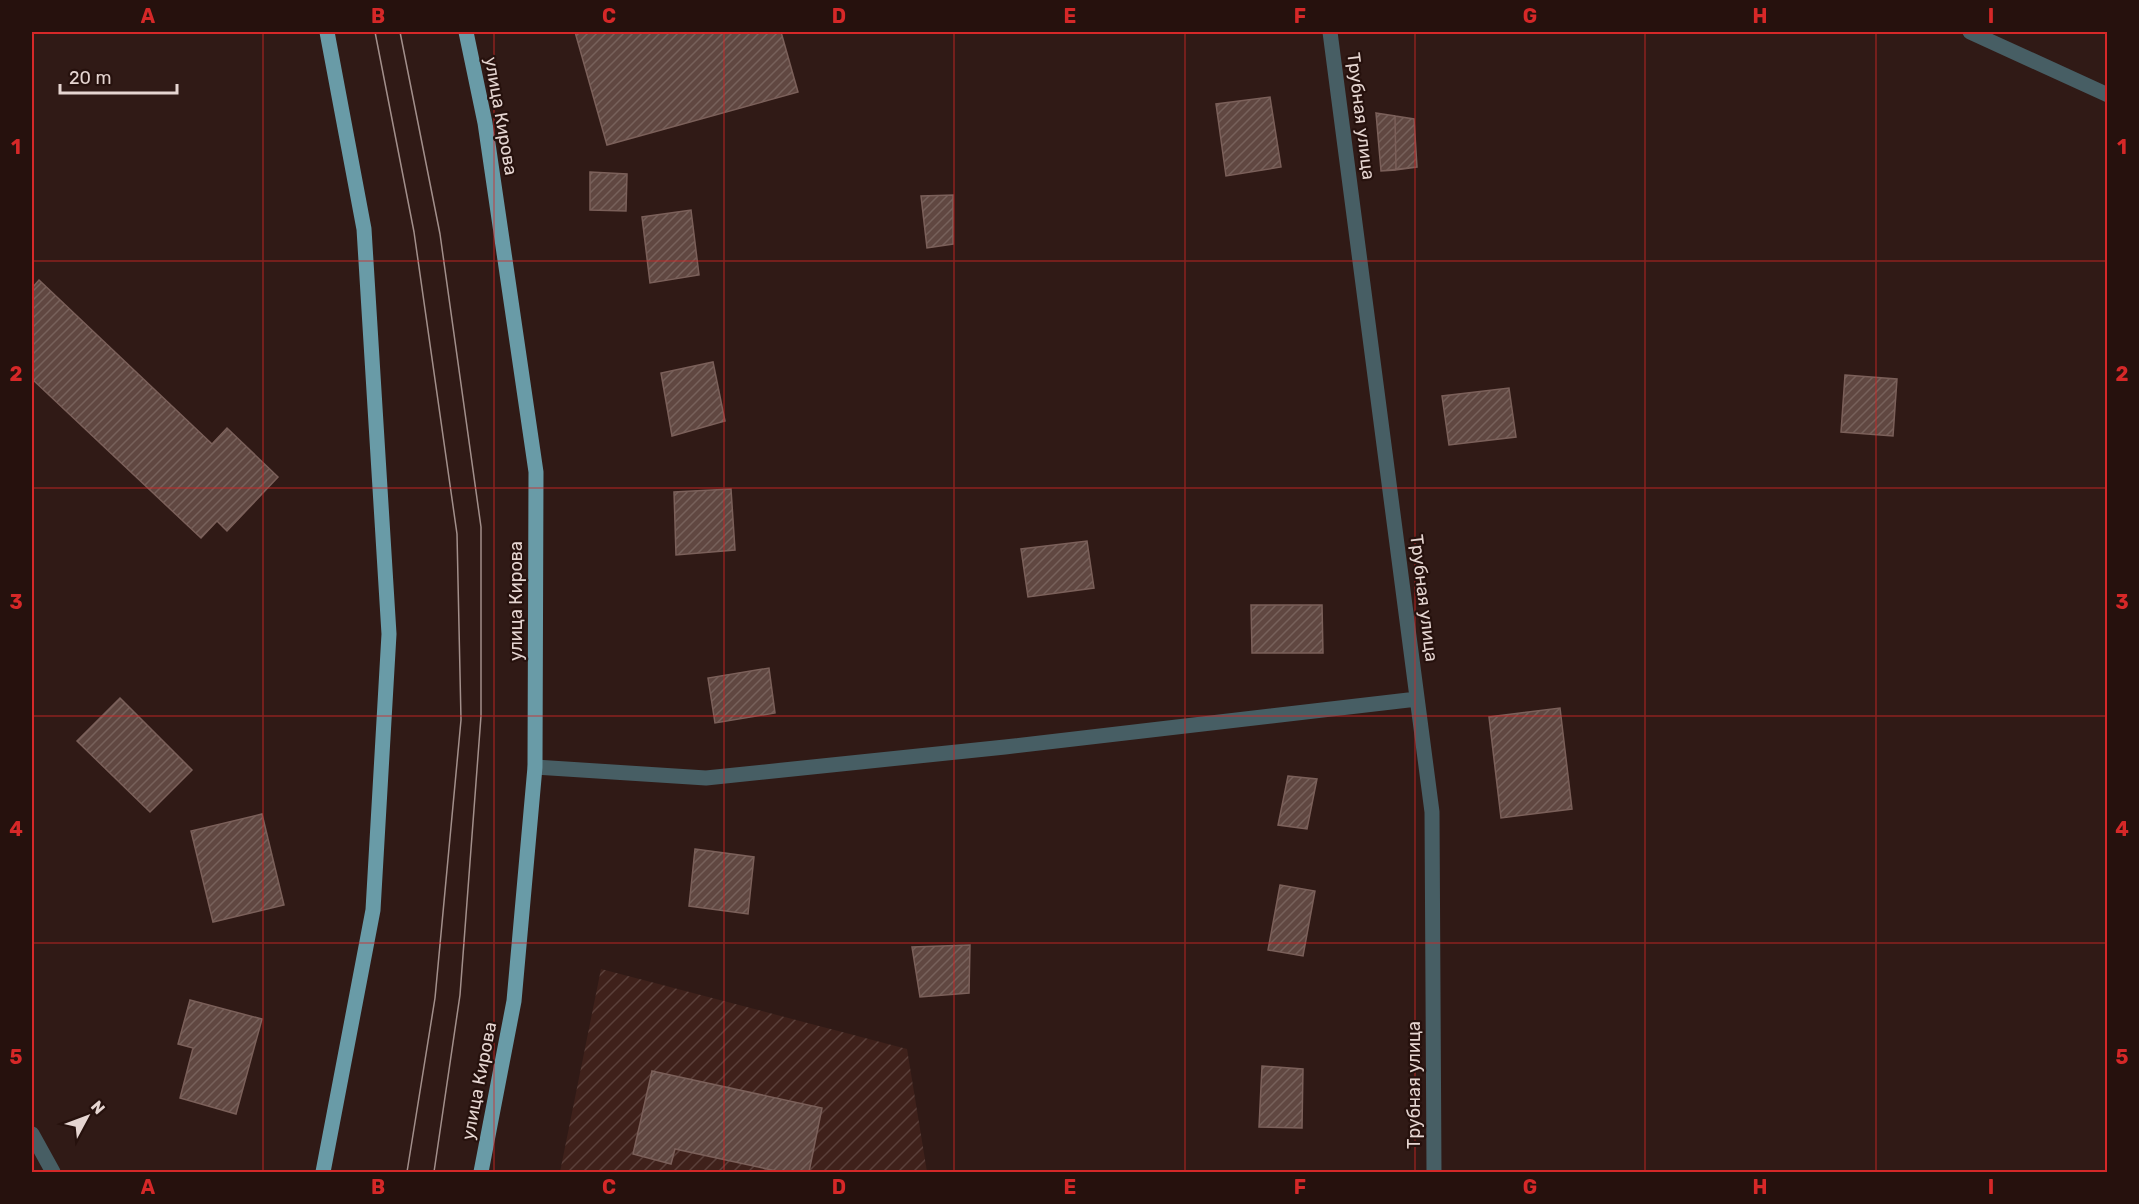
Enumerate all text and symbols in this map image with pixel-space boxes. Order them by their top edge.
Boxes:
text: A [141,4,156,28]
text: B [371,4,385,28]
text: C [602,4,616,28]
text: D [832,4,846,28]
text: E [1064,4,1076,28]
text: F [1294,4,1306,28]
text: G [1523,4,1537,28]
text: H [1753,4,1767,28]
text: I [1988,4,1994,28]
street label: Трубная улица [1342,51,1380,181]
street label: улица Кирова [480,55,522,177]
scale bar [60,57,177,95]
text: 20 m [69,67,111,89]
text: 1 [11,135,21,159]
text: 1 [2117,135,2127,159]
text: 2 [10,362,23,386]
text: 2 [2116,362,2129,386]
street label: Трубная улица [1405,533,1443,663]
street label: улица Кирова [505,541,527,661]
text: 3 [9,590,23,614]
text: 3 [2115,590,2129,614]
text: 4 [9,817,23,841]
text: 4 [2115,817,2129,841]
street label: улица Кирова [457,1020,501,1142]
street label: Трубная улица [1403,1021,1425,1149]
text: 5 [10,1045,23,1069]
text: 5 [2116,1045,2129,1069]
north arrow [57,1087,117,1147]
text: N [87,1097,109,1118]
text: A [141,1175,156,1199]
text: B [371,1175,385,1199]
text: C [602,1175,616,1199]
text: D [832,1175,846,1199]
text: E [1064,1175,1076,1199]
text: F [1294,1175,1306,1199]
text: G [1523,1175,1537,1199]
text: H [1753,1175,1767,1199]
text: I [1988,1175,1994,1199]

